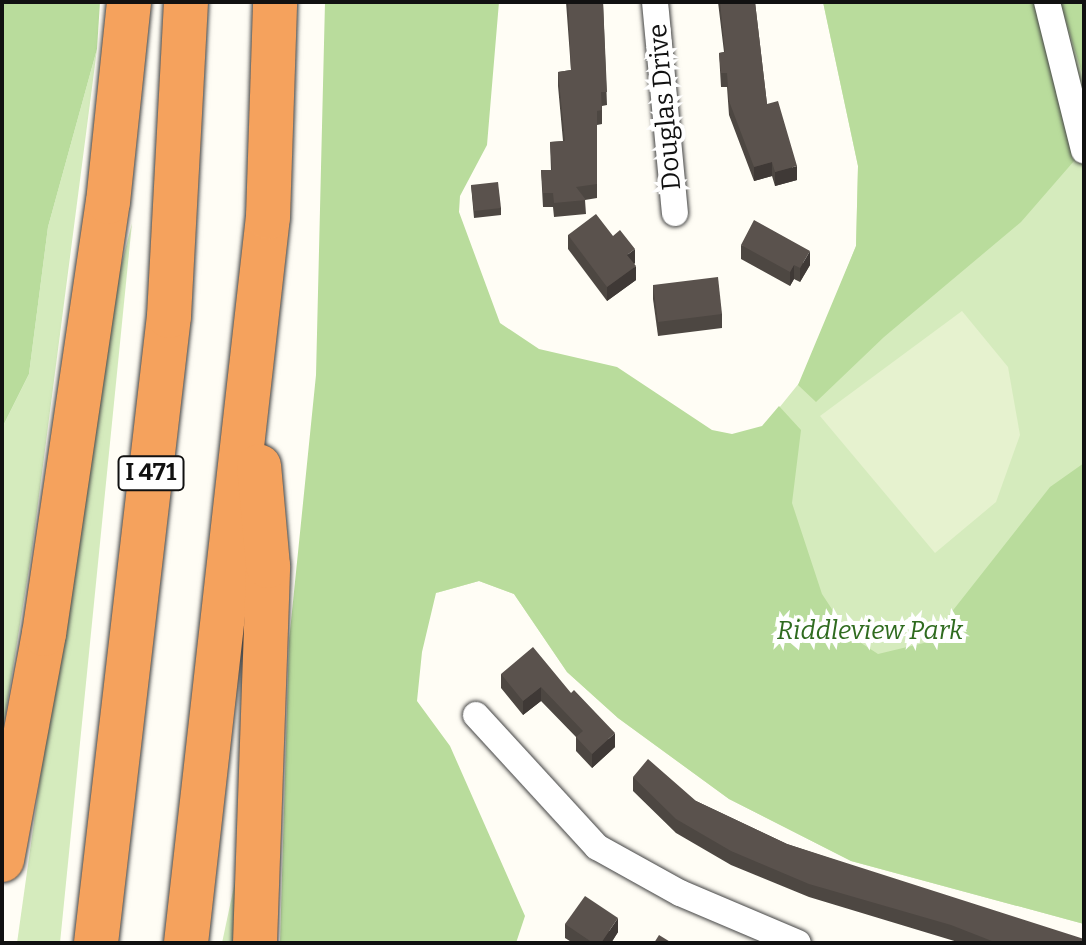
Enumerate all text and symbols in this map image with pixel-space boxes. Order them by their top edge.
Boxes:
street label: Douglas Drive [642,23,688,191]
road number: I 471 [117,453,185,493]
park label: Riddleview Park [777,615,963,647]

